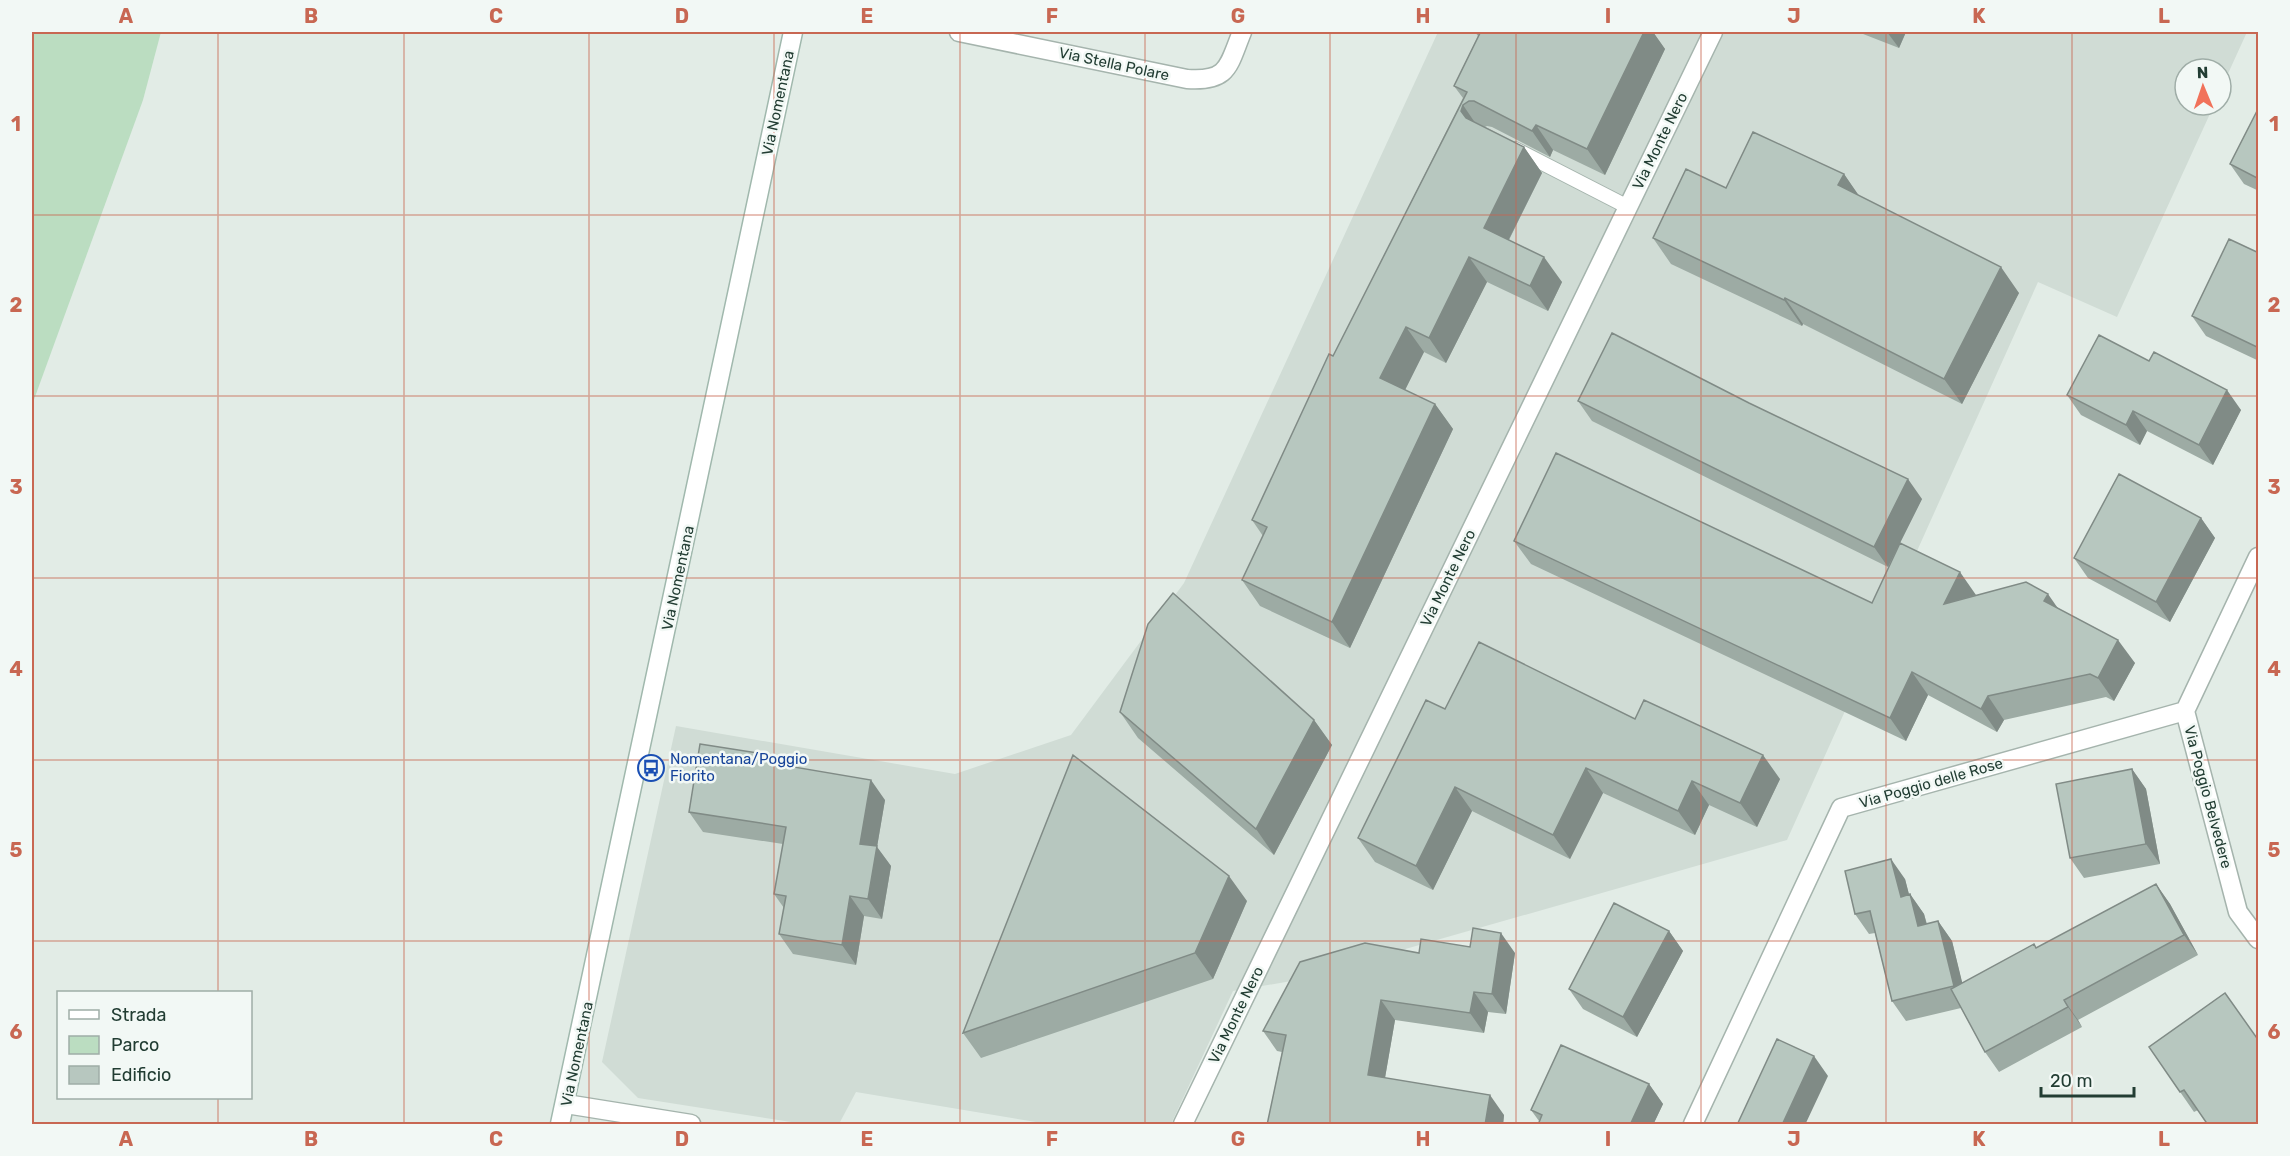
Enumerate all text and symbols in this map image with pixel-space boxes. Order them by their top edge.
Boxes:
text: A [119,4,134,28]
text: B [304,4,318,28]
text: C [489,4,503,28]
text: D [675,4,689,28]
text: E [861,4,873,28]
text: F [1046,4,1058,28]
text: G [1231,4,1245,28]
text: H [1416,4,1430,28]
text: I [1605,4,1611,28]
text: J [1787,4,1801,28]
text: K [1972,4,1986,28]
text: L [2158,4,2170,28]
street label: Via Stella Polare [1057,44,1171,84]
street label: Via Nomentana [758,49,798,157]
north arrow [2173,57,2233,117]
text: N [2196,63,2209,82]
street label: Via Monte Nero [1629,90,1691,192]
text: 1 [11,112,21,136]
text: 1 [2269,112,2279,136]
text: 2 [10,293,23,317]
text: 2 [2268,293,2281,317]
text: 3 [9,475,23,499]
text: 3 [2267,475,2281,499]
street label: Via Nomentana [658,524,698,632]
street label: Via Monte Nero [1417,527,1479,629]
text: 4 [9,657,23,681]
text: 4 [2267,657,2281,681]
street label: Via Poggio Belvedere [2180,724,2236,870]
place label: Nomentana/Poggio Fiorito [670,750,807,785]
bus stop icon: Nomentana/Poggio Fiorito [636,753,666,783]
street label: Via Poggio delle Rose [1857,754,2005,812]
text: 5 [10,838,23,862]
text: 5 [2268,838,2281,862]
street label: Via Monte Nero [1205,964,1267,1066]
legend [57,991,252,1099]
street label: Via Nomentana [557,1000,597,1108]
text: Strada [111,1004,167,1026]
text: 6 [9,1020,23,1044]
text: 6 [2267,1020,2281,1044]
text: Parco [111,1034,159,1056]
scale bar [2041,1060,2134,1098]
text: Edificio [111,1064,171,1086]
text: 20 m [2050,1070,2092,1092]
text: A [119,1127,134,1151]
text: B [304,1127,318,1151]
text: C [489,1127,503,1151]
text: D [675,1127,689,1151]
text: E [861,1127,873,1151]
text: F [1046,1127,1058,1151]
text: G [1231,1127,1245,1151]
text: H [1416,1127,1430,1151]
text: I [1605,1127,1611,1151]
text: J [1787,1127,1801,1151]
text: K [1972,1127,1986,1151]
text: L [2158,1127,2170,1151]

